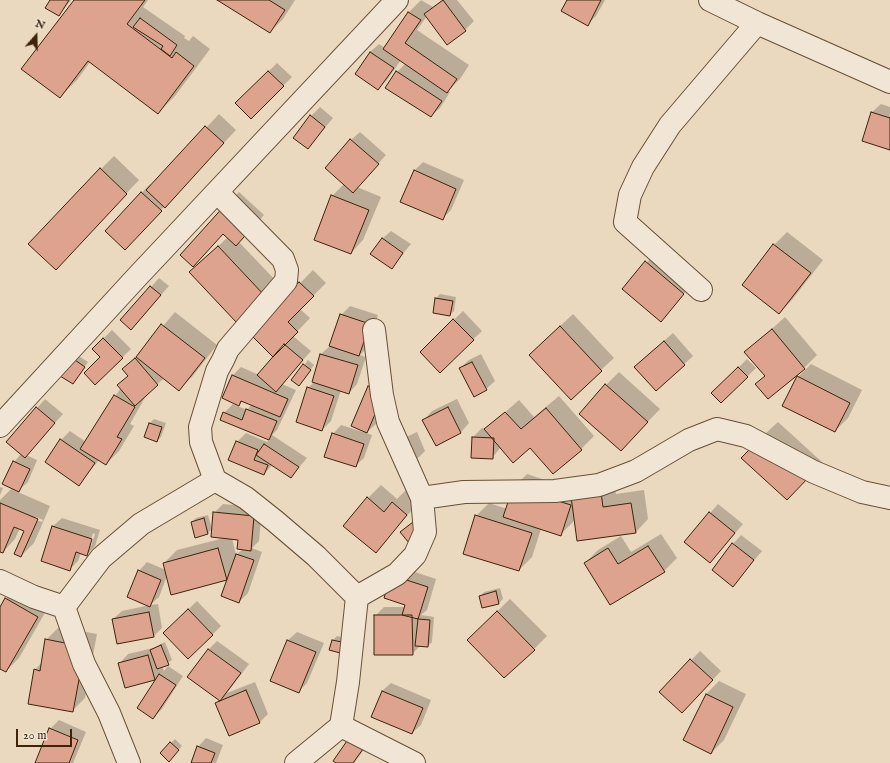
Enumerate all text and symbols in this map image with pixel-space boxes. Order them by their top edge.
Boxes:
north arrow [16,16,56,56]
text: N [33,17,47,33]
scale bar [18,721,74,747]
text: 20 m [23,728,46,743]

